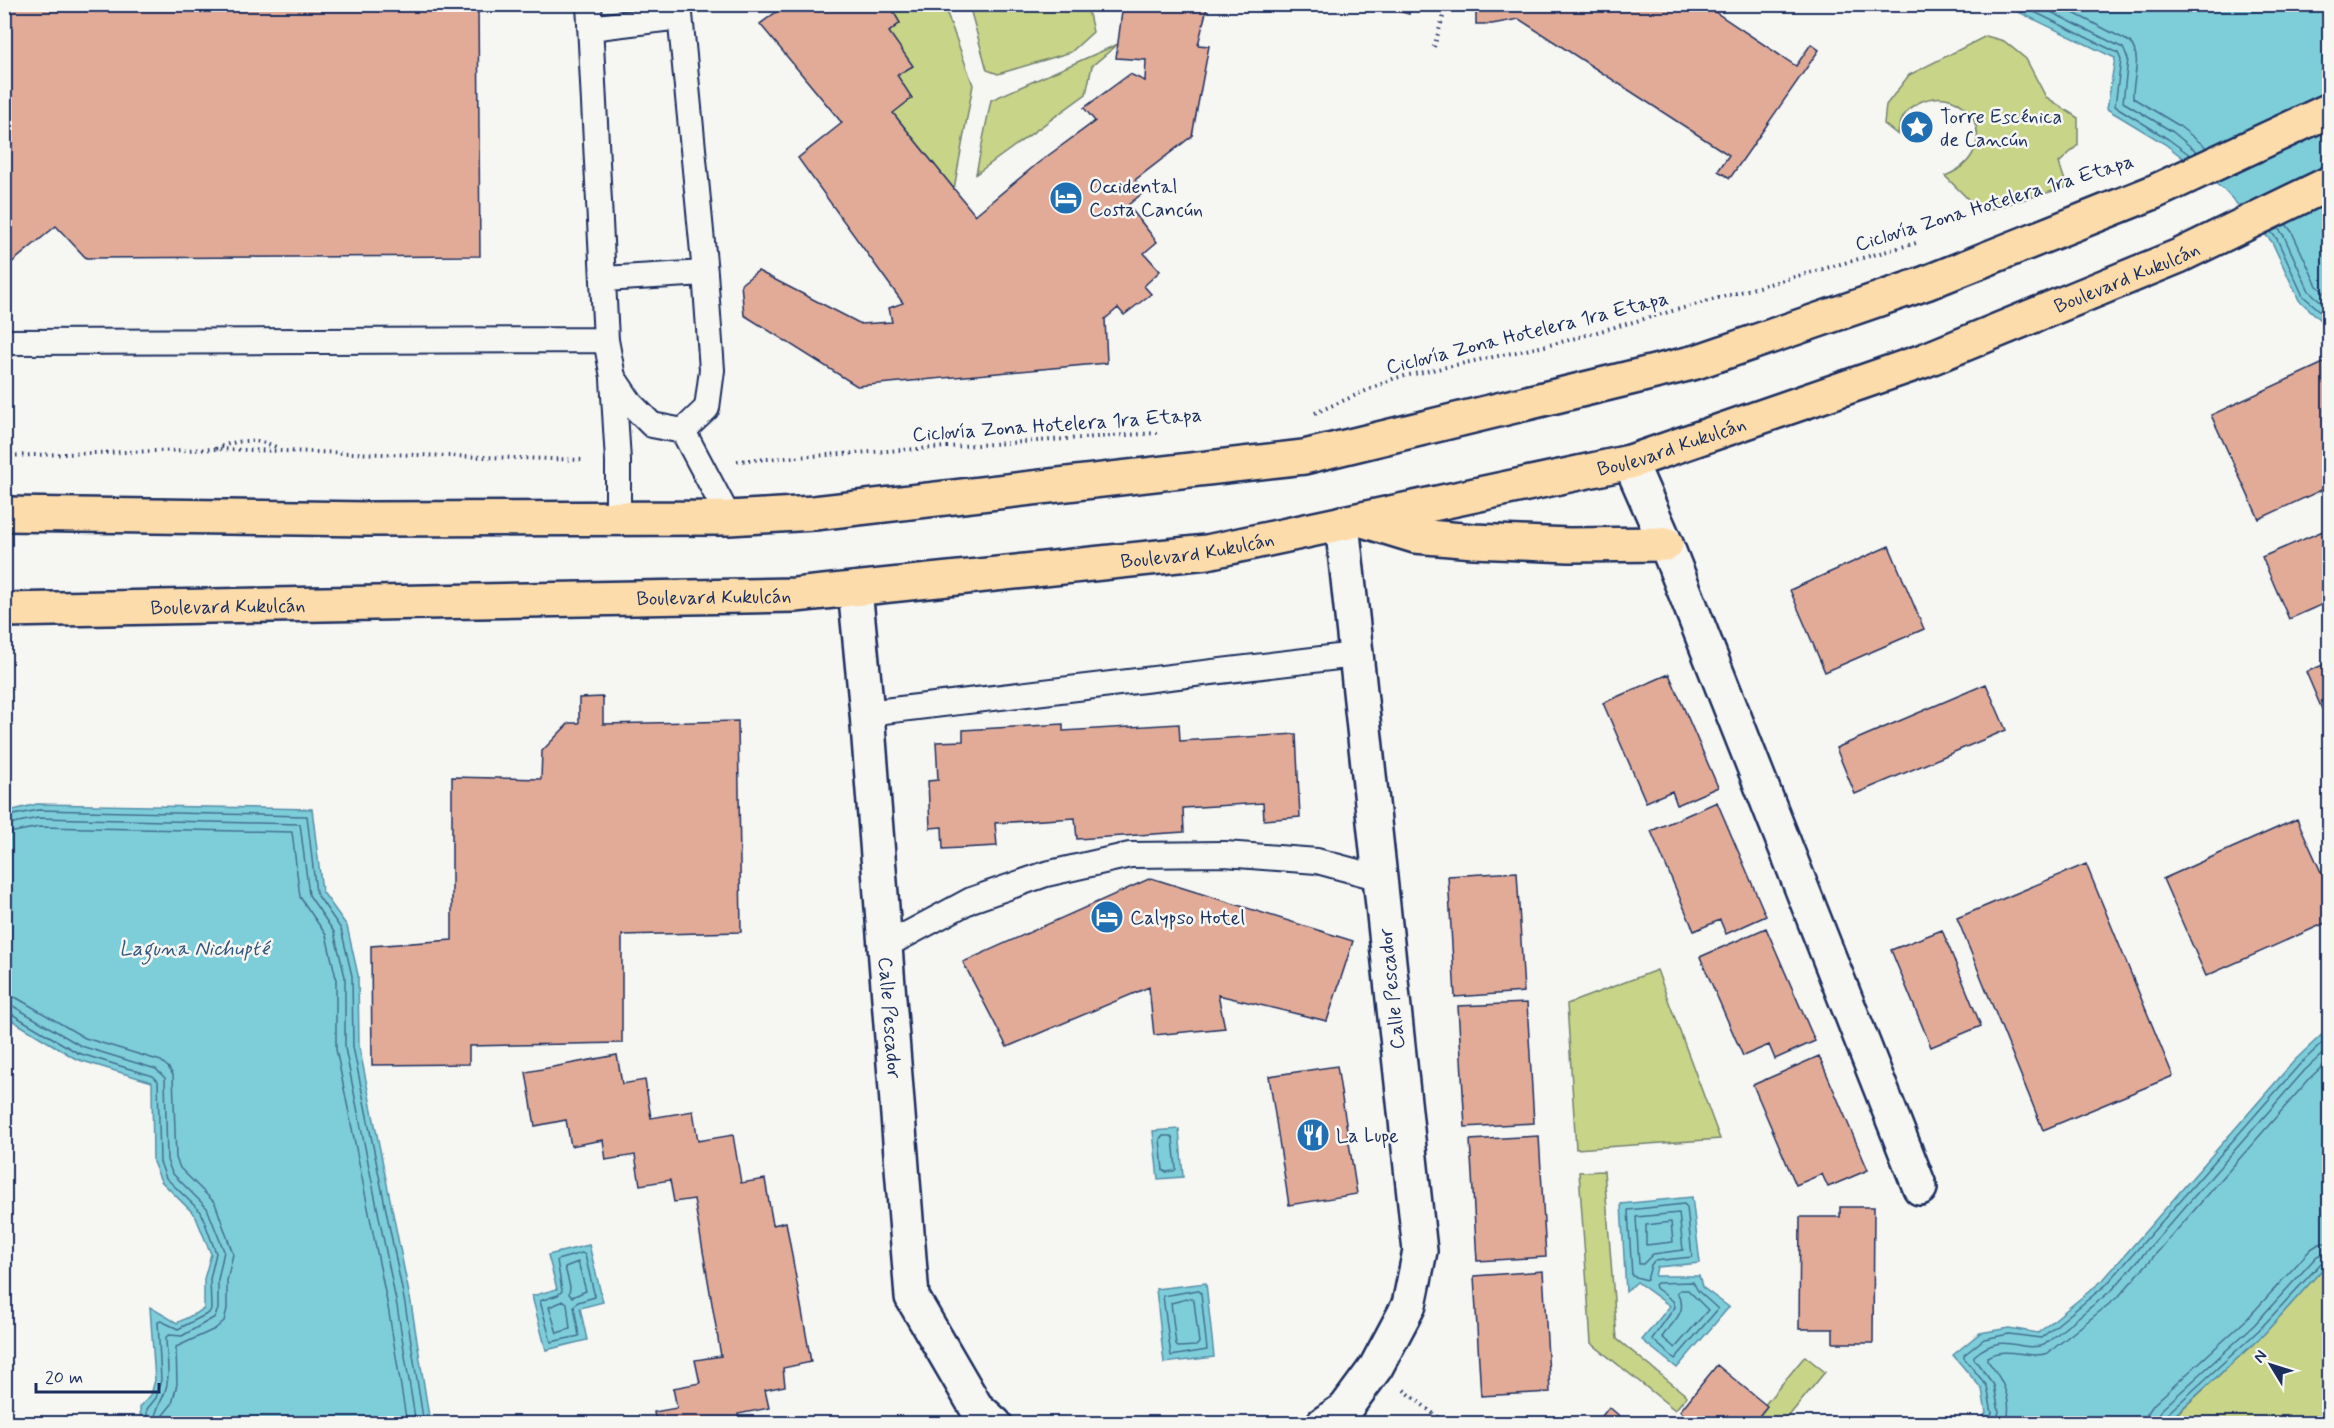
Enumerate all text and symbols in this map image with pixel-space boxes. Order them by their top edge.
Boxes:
place label: Torre Escénica de Cancún [1940,104,2062,154]
place icon: Torre Escénica de Cancún [1899,109,1935,145]
street label: Ciclovía Zona Hotelera 1ra Etapa [1852,148,2137,259]
place label: Occidental Costa Cancún [1089,174,1203,224]
hotel icon: Occidental Costa Cancún [1048,180,1084,216]
street label: Boulevard Kukulcán [2050,236,2205,321]
street label: Ciclovía Zona Hotelera 1ra Etapa [1383,285,1671,382]
street label: Ciclovía Zona Hotelera 1ra Etapa [912,402,1203,449]
street label: Boulevard Kukulcán [1595,411,1750,484]
street label: Boulevard Kukulcán [1119,526,1277,576]
street label: Boulevard Kukulcán [636,583,792,613]
street label: Boulevard Kukulcán [150,592,306,622]
hotel icon: Calypso Hotel [1089,899,1125,935]
place label: Calypso Hotel [1130,905,1245,932]
street label: Calle Pescador [1373,926,1412,1051]
water label: Laguna Nichupté [119,935,272,965]
street label: Calle Pescador [871,956,907,1080]
restaurant icon: La Lupe [1295,1117,1331,1153]
place label: La Lupe [1336,1123,1399,1150]
north arrow [2241,1335,2301,1395]
text: N [2249,1346,2272,1367]
scale bar [36,1356,159,1394]
text: 20 m [45,1366,83,1390]

